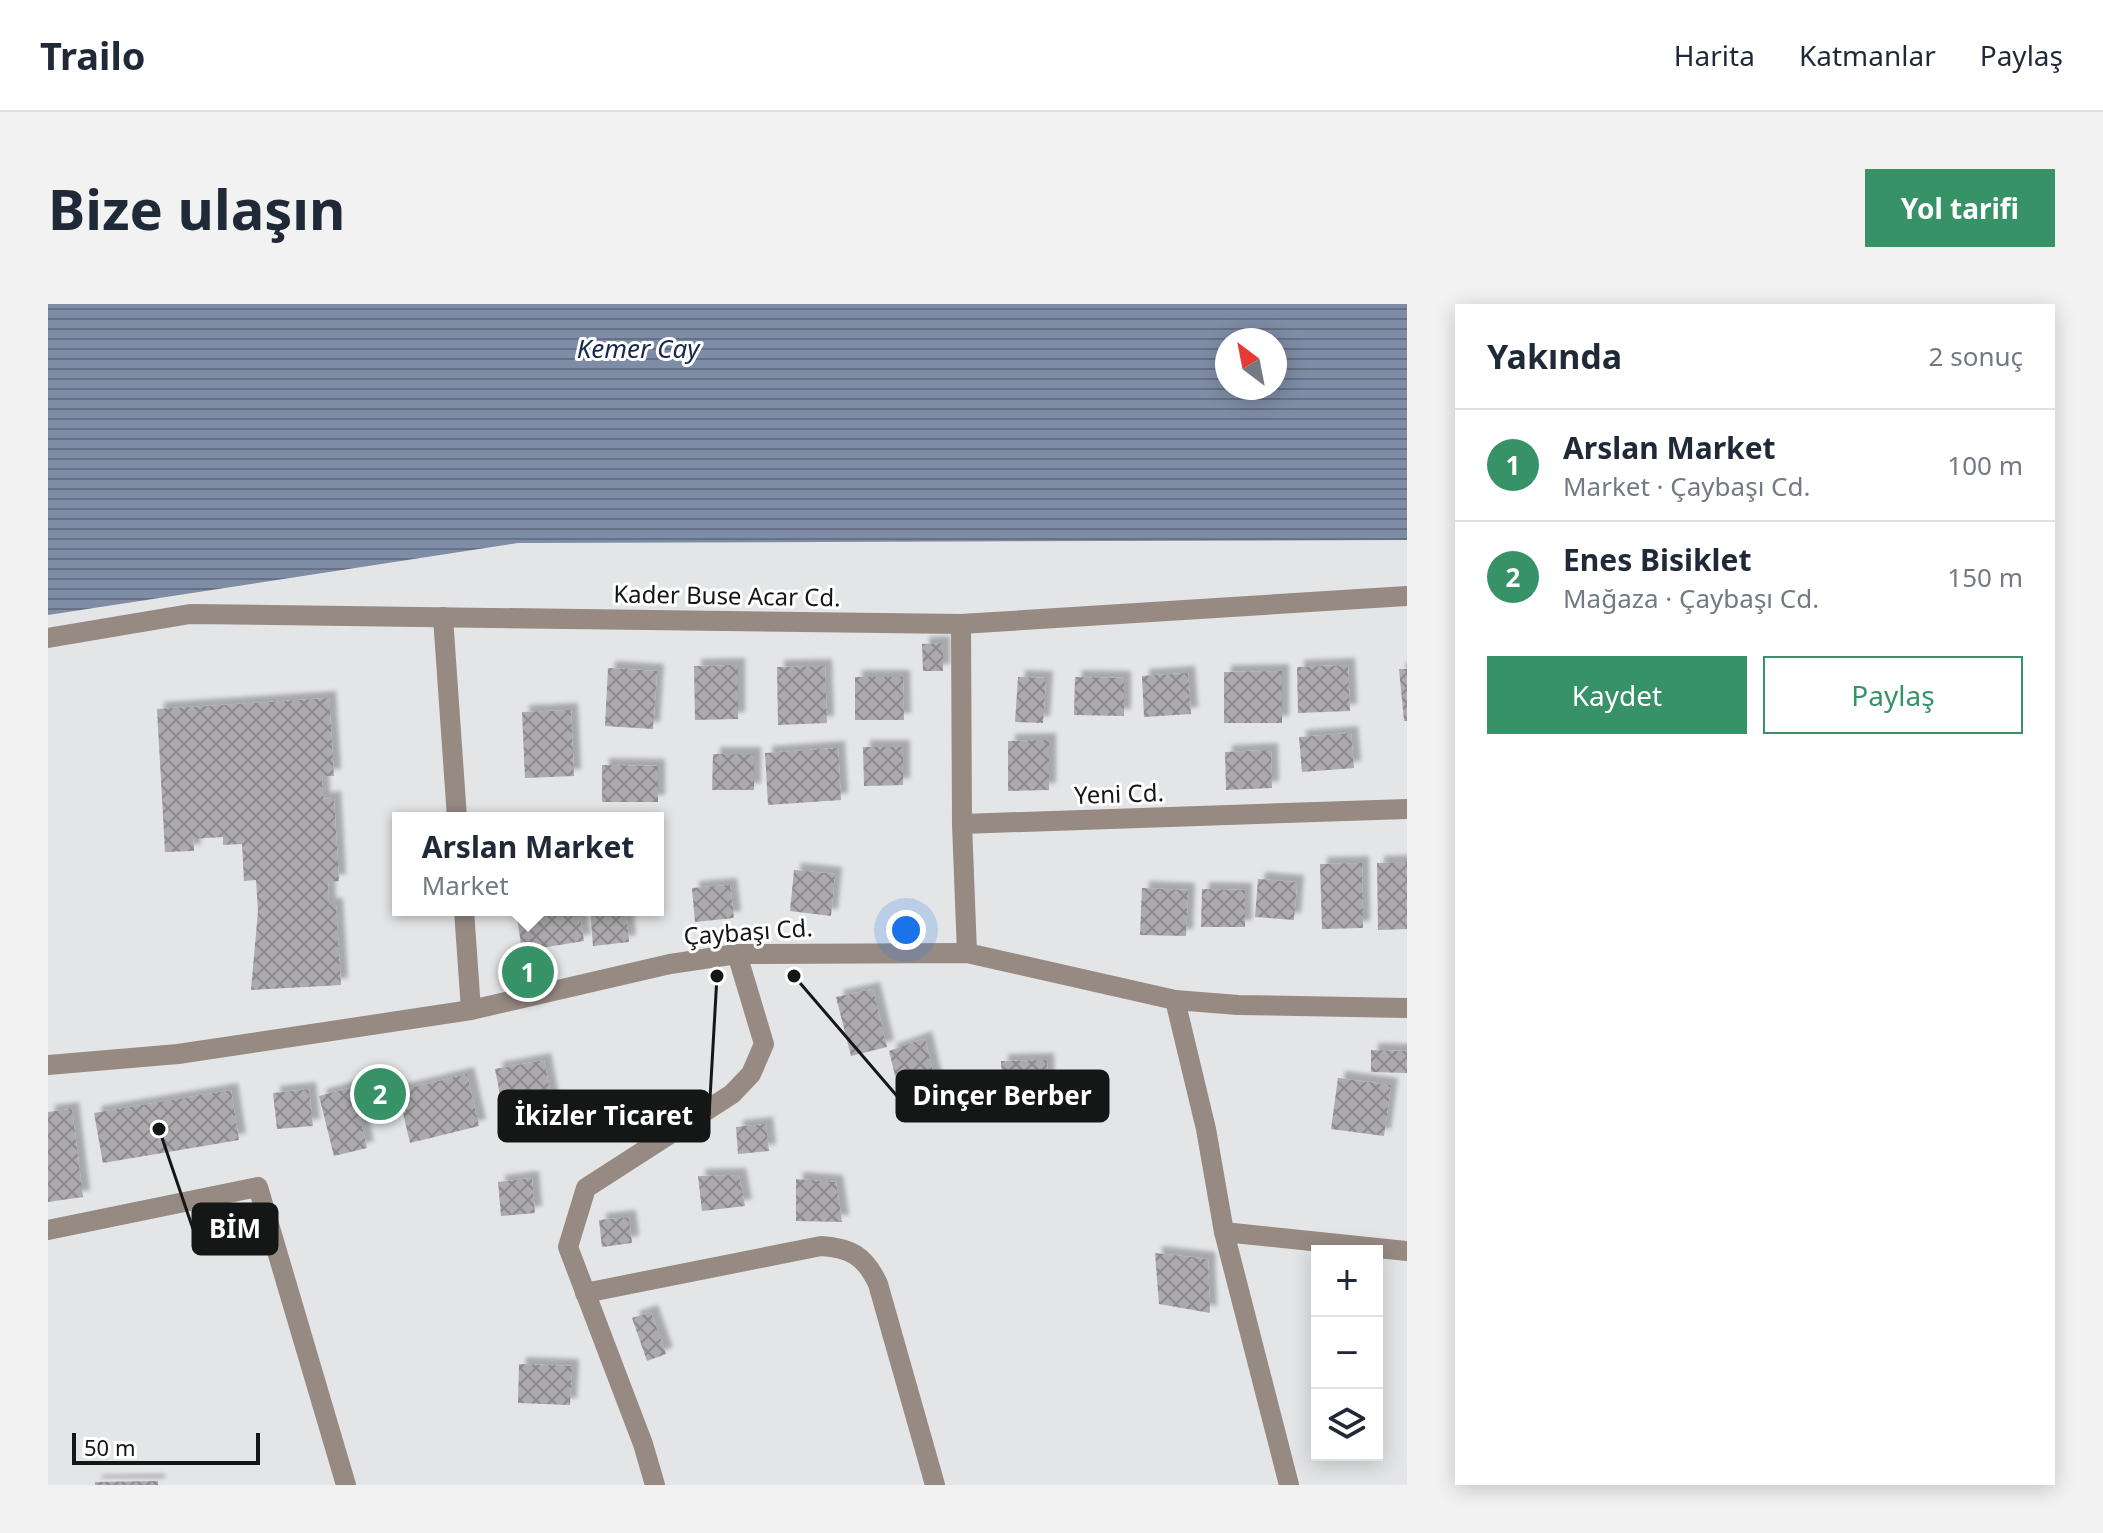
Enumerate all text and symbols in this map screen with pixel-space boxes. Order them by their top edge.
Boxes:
text: Trailo [40,29,145,81]
text: Harita [1674,36,1755,74]
text: Katmanlar [1799,36,1936,74]
text: Paylaş [1980,36,2063,74]
button: Yol tarifi [1865,169,2055,247]
text: Bize ulaşın [48,170,345,246]
north arrow [1215,328,1287,400]
water label: Kemer Cay [577,330,701,366]
text: Yakında [1487,333,1622,379]
text: 2 sonuç [1929,338,2023,374]
text: Arslan Market [1563,427,1776,468]
text: 1 [1506,447,1520,483]
text: 100 m [1947,447,2023,483]
text: Market · Çaybaşı Cd. [1563,468,1811,504]
text: Enes Bisiklet [1563,539,1752,580]
text: 2 [1506,559,1520,595]
text: 150 m [1947,559,2023,595]
street label: Kader Buse Acar Cd. [613,577,841,613]
text: Mağaza · Çaybaşı Cd. [1563,580,1819,616]
button: Kaydet [1487,656,1747,734]
button: Paylaş [1763,656,2023,734]
street label: Yeni Cd. [1074,775,1164,811]
popup [392,812,664,916]
text: Arslan Market [422,826,634,867]
text: Market [422,867,509,903]
street label: Çaybaşı Cd. [682,910,814,952]
your location [886,910,926,950]
pin: 1 [502,942,554,1002]
pin: 2 [354,1064,406,1124]
callout: Dinçer Berber [897,1071,1108,1121]
text: Dinçer Berber [912,1077,1092,1113]
callout: İkizler Ticaret [499,1091,709,1141]
text: İkizler Ticaret [515,1097,693,1133]
callout: BİM [193,1204,277,1254]
text: BİM [209,1210,261,1246]
map controls [1311,1245,1383,1461]
button: + [1311,1245,1383,1317]
button: − [1311,1317,1383,1389]
button: layers [1311,1389,1383,1461]
scale bar [72,1429,260,1465]
text: 50 m [84,1432,135,1462]

